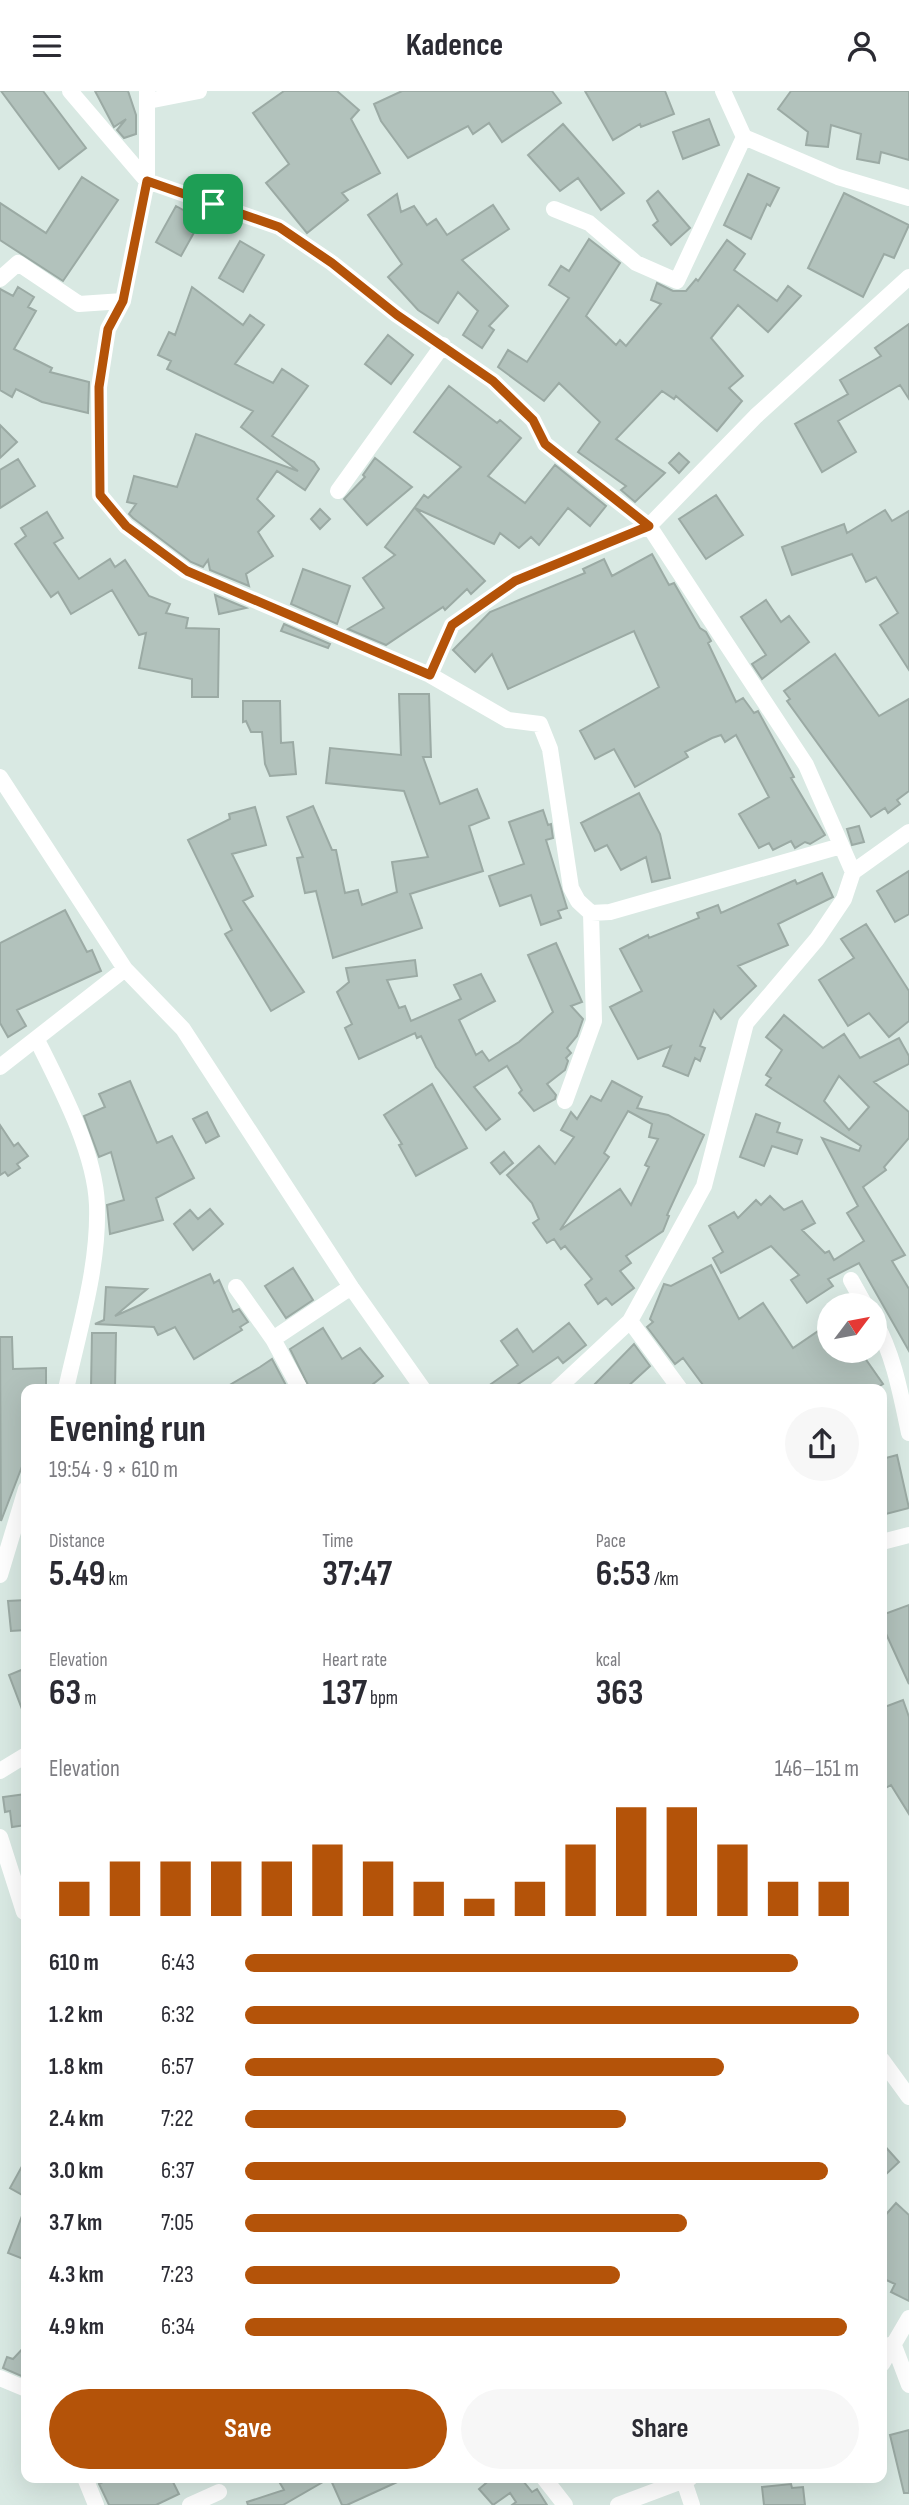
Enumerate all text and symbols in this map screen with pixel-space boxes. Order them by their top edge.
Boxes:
text: Kadence [406,26,503,65]
icon: menu [28,27,66,65]
icon: person [843,27,881,65]
pin [183,174,243,234]
icon: arrive [194,185,232,223]
north arrow [817,1293,887,1363]
map controls [817,1293,887,1363]
text: Evening run [49,1407,206,1452]
button: share [785,1407,859,1481]
text: 19:54 · 9 × 610 m [49,1456,178,1484]
text: Distance [49,1530,105,1553]
text: Time [322,1530,353,1553]
text: Pace [596,1530,626,1553]
text: 5.49 [49,1553,105,1596]
text: 37:47 [322,1553,392,1596]
text: 6:53 [596,1553,651,1596]
text: km [105,1568,128,1591]
text: /km [651,1568,679,1591]
text: Elevation [49,1649,108,1672]
text: Heart rate [322,1649,387,1672]
text: kcal [596,1649,621,1672]
text: 63 [49,1672,81,1715]
text: 137 [322,1672,367,1715]
text: 363 [596,1672,643,1715]
text: m [81,1687,96,1710]
text: bpm [367,1687,398,1710]
text: Elevation [49,1755,120,1783]
text: 146–151 m [775,1755,859,1783]
text: 610 m [49,1949,99,1977]
text: 6:43 [161,1949,195,1977]
text: 1.2 km [49,2001,103,2029]
text: 6:32 [161,2001,195,2029]
text: 1.8 km [49,2053,103,2081]
text: 6:57 [161,2053,194,2081]
text: 2.4 km [49,2105,104,2133]
text: 7:22 [161,2105,193,2133]
text: 3.0 km [49,2157,104,2185]
text: 6:37 [161,2157,194,2185]
text: 3.7 km [49,2209,102,2237]
text: 7:05 [161,2209,194,2237]
text: 4.3 km [49,2261,104,2289]
text: 7:23 [161,2261,194,2289]
text: 4.9 km [49,2313,104,2341]
text: 6:34 [161,2313,195,2341]
button: Save [49,2389,447,2469]
button: Share [461,2389,859,2469]

